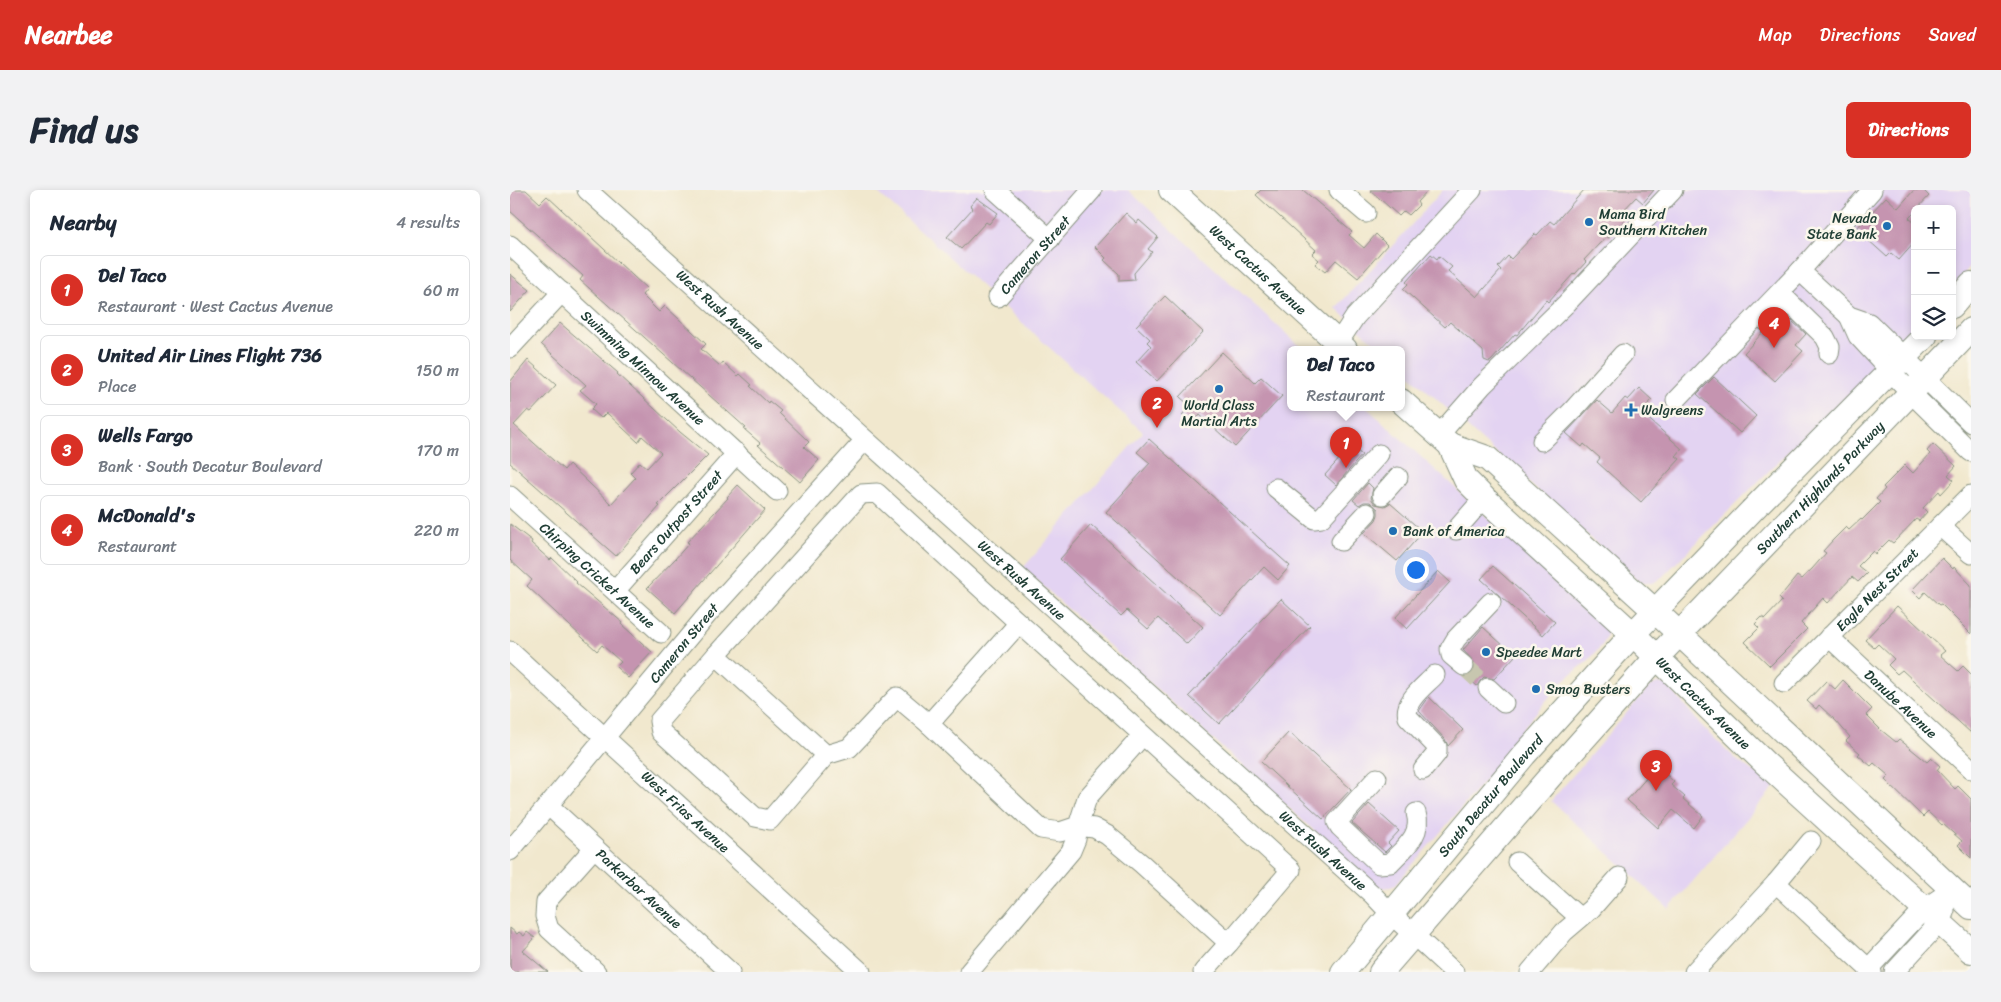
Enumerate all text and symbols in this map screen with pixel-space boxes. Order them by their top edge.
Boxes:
text: Nearbee [25,14,113,56]
text: Map [1759,19,1792,51]
text: Directions [1820,19,1901,51]
text: Saved [1929,19,1976,51]
text: Find us [30,99,138,161]
button: Directions [1846,102,1971,158]
place label: Mama Bird Southern Kitchen [1599,202,1708,243]
text: Nearby [50,204,116,242]
map controls [1911,205,1956,340]
button: + [1911,205,1956,250]
place label: Nevada State Bank [1807,206,1878,247]
text: 4 results [396,208,460,237]
street label: Cameron Street [993,209,1078,300]
marker: Mama Bird Southern Kitchen [1583,216,1595,228]
street label: West Cactus Avenue [1203,218,1313,321]
marker: Nevada State Bank [1881,220,1893,232]
button: − [1911,250,1956,295]
text: Del Taco [98,259,166,292]
street label: West Rush Avenue [670,263,770,356]
text: 1 [64,276,70,305]
text: 60 m [423,276,459,305]
text: Restaurant · West Cactus Avenue [98,292,333,321]
button: layers [1911,295,1956,340]
street label: Swimming Minnow Avenue [575,304,711,432]
pin: 4 [1758,307,1790,348]
text: United Air Lines Flight 736 [98,339,322,372]
popup [1287,346,1405,411]
text: Del Taco [1306,348,1375,381]
text: 2 [62,356,72,385]
text: 150 m [416,356,459,385]
text: Place [98,372,137,401]
text: Restaurant [1306,381,1386,410]
marker: World Class Martial Arts [1213,383,1225,395]
pin: 2 [1141,387,1173,428]
place label: World Class Martial Arts [1181,393,1257,434]
place label: Walgreens [1641,398,1704,423]
marker: Walgreens [1625,404,1637,416]
street label: Southern Highlands Parkway [1749,414,1891,560]
text: Wells Fargo [98,419,193,452]
pin: 1 [1330,427,1362,468]
text: 3 [63,436,71,465]
text: 170 m [416,436,459,465]
text: Bank · South Decatur Boulevard [98,452,322,481]
street label: Bears Outpost Street [623,463,730,580]
text: McDonald's [98,499,195,532]
text: 4 [62,516,72,545]
text: 220 m [414,516,459,545]
street label: Chirping Cricket Avenue [534,516,661,635]
place label: Bank of America [1403,519,1506,544]
marker: Bank of America [1387,525,1399,537]
text: Restaurant [98,532,177,561]
street label: West Rush Avenue [972,533,1072,627]
street label: Eagle Nest Street [1829,542,1925,637]
your location [1403,557,1429,583]
street label: Cameron Street [643,596,726,689]
place label: Speedee Mart [1496,640,1582,665]
marker: Speedee Mart [1480,646,1492,658]
street label: West Cactus Avenue [1650,650,1757,756]
street label: Danube Avenue [1858,663,1944,745]
place label: Smog Busters [1546,677,1630,702]
marker: Smog Busters [1530,683,1542,695]
street label: South Decatur Boulevard [1431,727,1551,862]
pin: 3 [1640,750,1672,791]
street label: West Frias Avenue [635,764,736,859]
street label: West Rush Avenue [1273,804,1373,897]
street label: Parkarbor Avenue [590,842,688,935]

